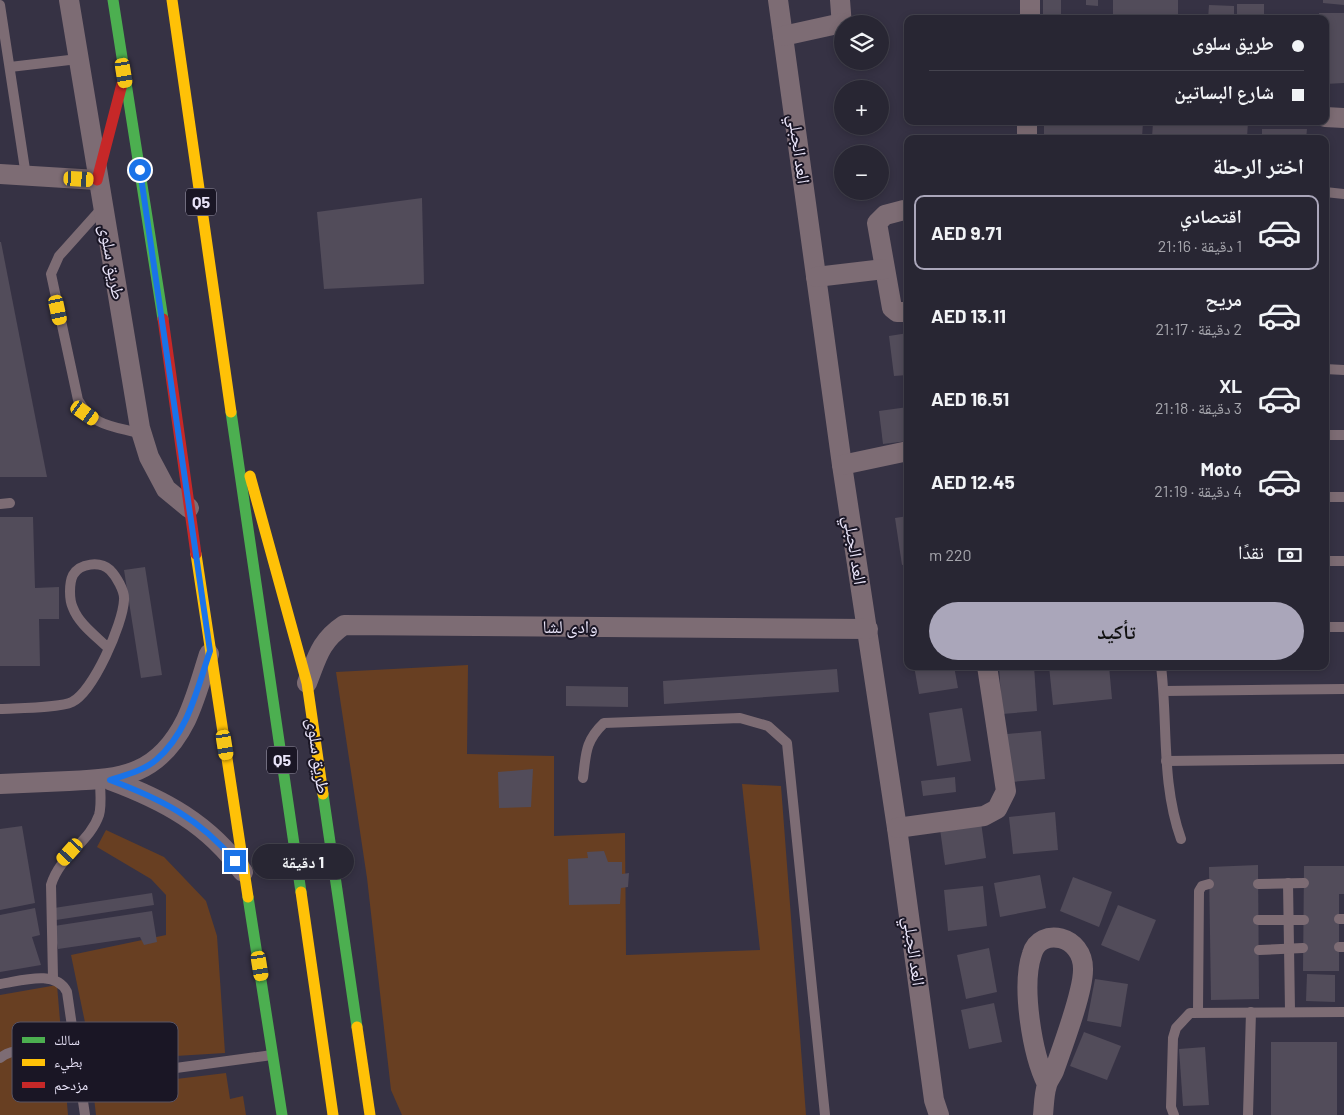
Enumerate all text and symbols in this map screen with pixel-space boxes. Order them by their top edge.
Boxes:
map controls [834,15,889,200]
button: layers [834,15,889,70]
text: طريق سلوى [1192,31,1274,54]
car [114,57,133,89]
button: + [834,80,889,135]
text: شارع البساتين [1174,80,1274,103]
street label: العد الجبلي [780,113,816,186]
button: − [834,145,889,200]
text: اختر الرحلة [1213,152,1304,178]
route start [129,159,151,181]
car [63,171,94,187]
road number: Q5 [186,188,216,216]
text: اقتصادي [1180,204,1242,227]
icon: car [1257,210,1302,255]
text: AED 9.71 [931,221,1002,244]
street label: طريق سلوى [95,222,130,301]
text: 1 دقيقة · 21:16 [1158,236,1242,255]
text: مريح [1205,287,1242,310]
icon: car [1257,293,1302,338]
car [47,294,68,326]
text: AED 13.11 [931,304,1006,327]
text: 2 دقيقة · 21:17 [1155,319,1242,338]
text: XL [1219,374,1242,397]
icon: car [1257,376,1302,421]
text: AED 16.51 [931,387,1009,410]
car [68,398,101,428]
text: 3 دقيقة · 21:18 [1155,398,1242,417]
text: Moto [1200,457,1242,480]
icon: car [1257,459,1302,504]
text: AED 12.45 [931,470,1015,493]
text: 4 دقيقة · 21:19 [1154,481,1242,500]
street label: العد الجبلي [835,514,872,587]
text: نقدًا [1238,540,1264,563]
icon: cash [1276,541,1304,569]
text: 220 m [929,545,972,564]
button: تأكيد [929,602,1304,660]
street label: وادى لشا [542,615,598,638]
street label: طريق سلوى [302,717,335,795]
car [215,729,234,761]
road number: Q5 [267,746,297,774]
car [54,836,85,868]
callout: 1 دقيقة [252,844,355,878]
route end [224,850,246,872]
text: 1 دقيقة [282,852,324,871]
street label: العد الجبلي [895,915,931,988]
car [250,950,269,982]
legend [12,1022,178,1102]
text: سالك [54,1031,80,1048]
text: بطيء [54,1053,83,1074]
text: مزدحم [54,1076,88,1095]

